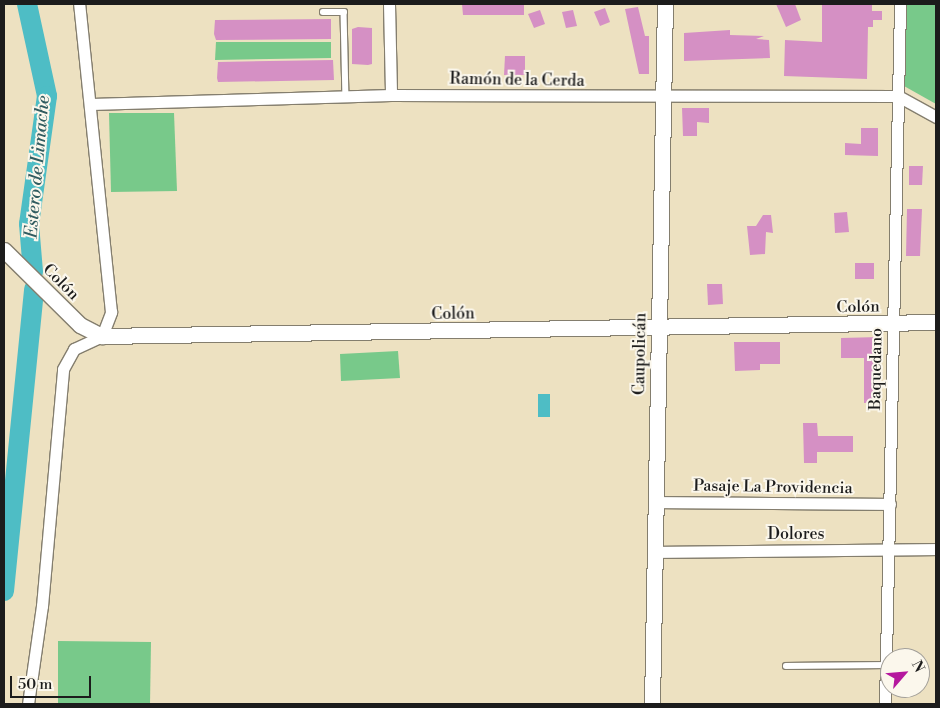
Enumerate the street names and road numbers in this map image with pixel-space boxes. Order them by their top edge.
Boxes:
street label: Ramón de la Cerda [449,69,585,91]
street label: Colón [39,260,83,304]
street label: Colón [836,297,880,317]
street label: Colón [431,304,475,324]
street label: Caupolicán [630,313,650,395]
street label: Baquedano [866,328,886,410]
street label: Pasaje La Providencia [693,476,853,498]
street label: Dolores [767,524,825,544]

